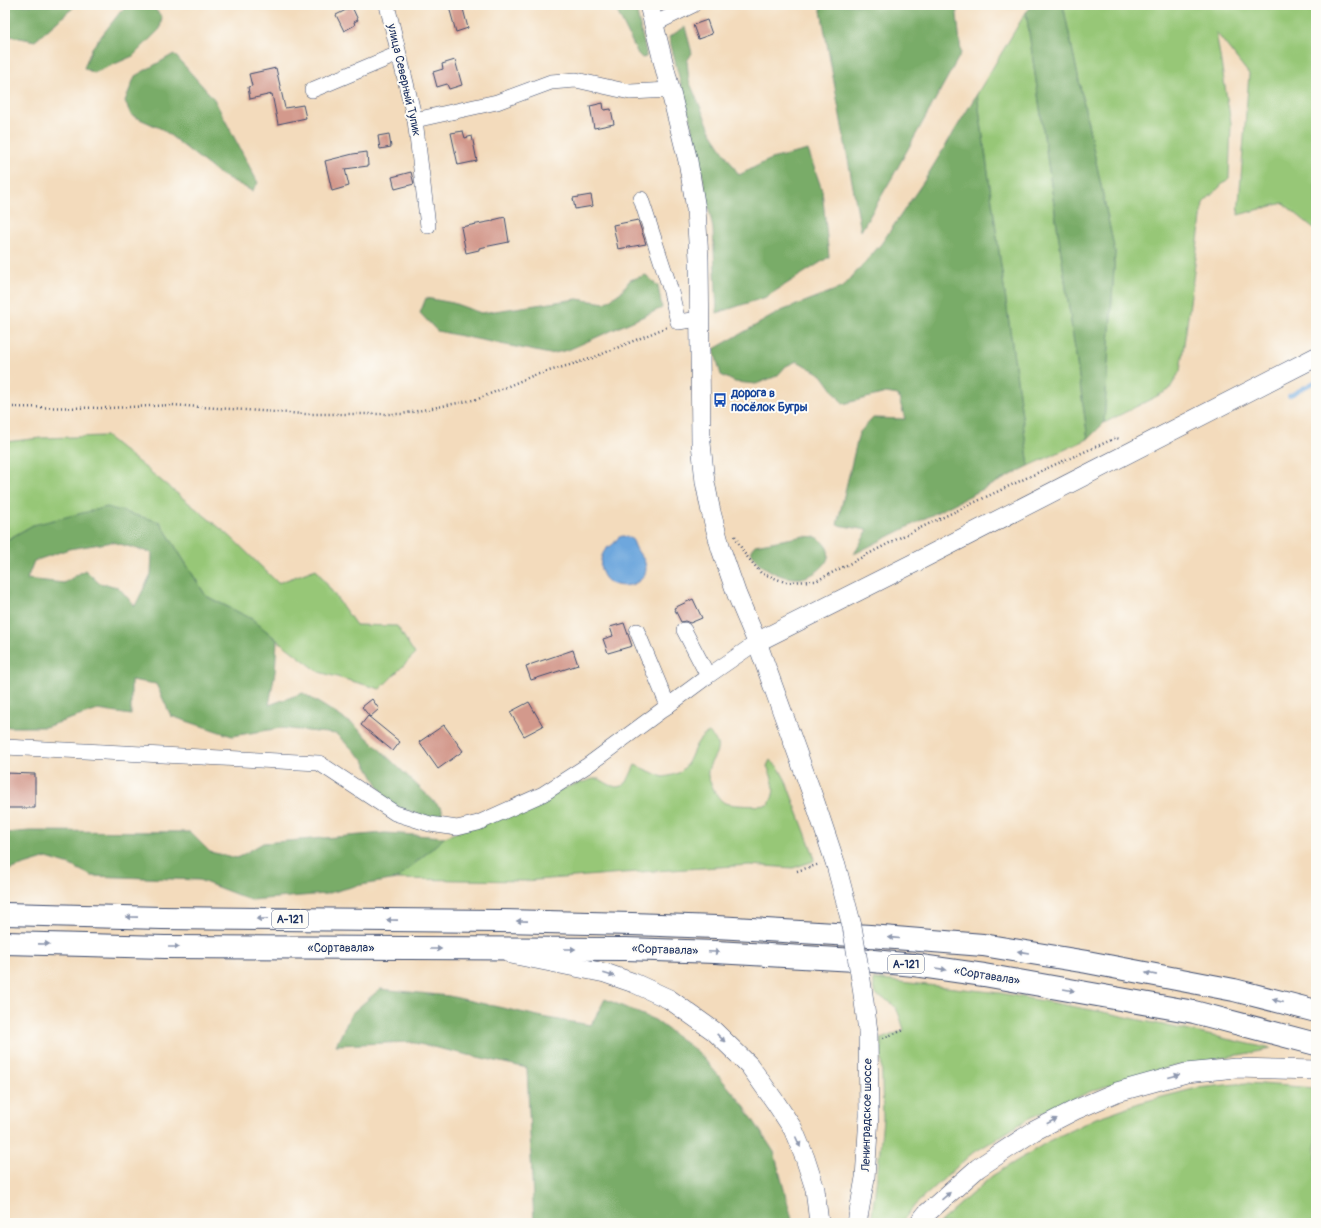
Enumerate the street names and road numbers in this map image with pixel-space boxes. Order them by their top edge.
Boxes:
street label: улица Северный Тупик [384,21,424,138]
road number: А-121 [272,910,308,928]
street label: «Сортавала» [308,941,374,956]
street label: «Сортавала» [631,941,699,959]
road number: А-121 [888,955,924,973]
street label: «Сортавала» [953,963,1021,989]
street label: Ленинградское шоссе [858,1058,875,1173]

